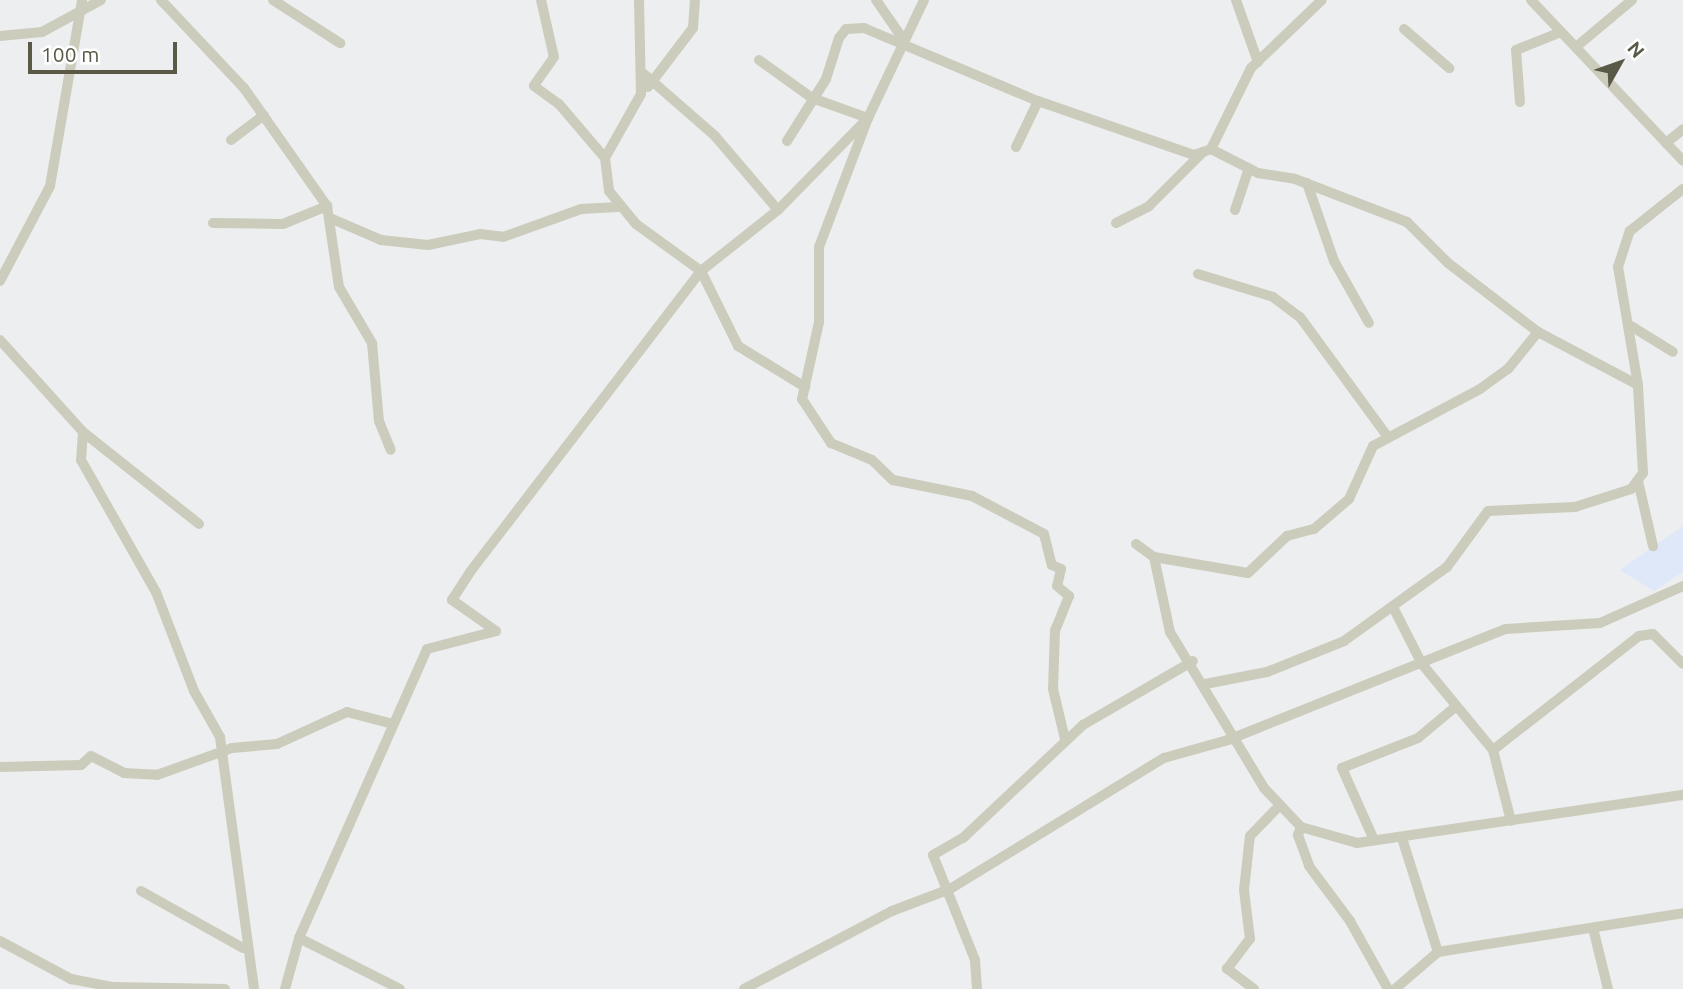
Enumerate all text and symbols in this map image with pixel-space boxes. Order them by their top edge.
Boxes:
scale bar [32,28,180,72]
north arrow [1585,28,1655,98]
text: N [1623,37,1649,62]
text: 100 m [41,42,99,66]

